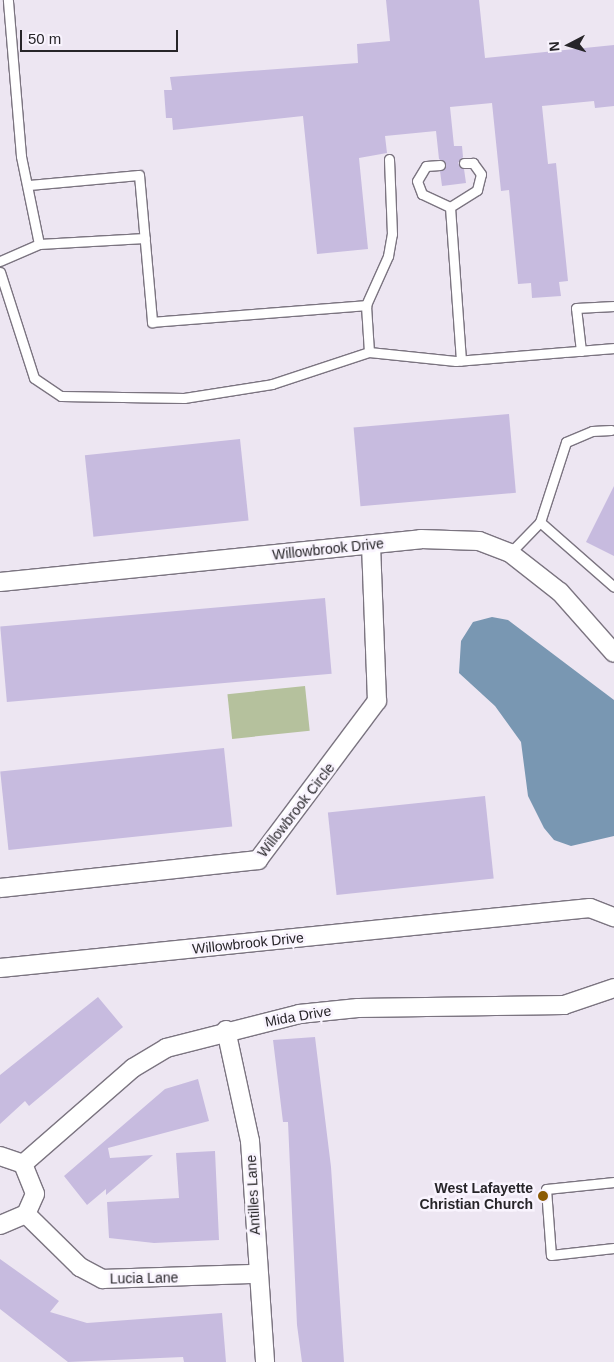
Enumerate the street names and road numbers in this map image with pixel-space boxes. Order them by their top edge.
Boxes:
street label: Willowbrook Drive [271,535,385,563]
street label: Willowbrook Circle [254,759,338,861]
street label: Willowbrook Drive [191,929,305,957]
street label: Mida Drive [264,1002,332,1030]
street label: Antilles Lane [243,1155,263,1235]
street label: Lucia Lane [110,1269,178,1287]

